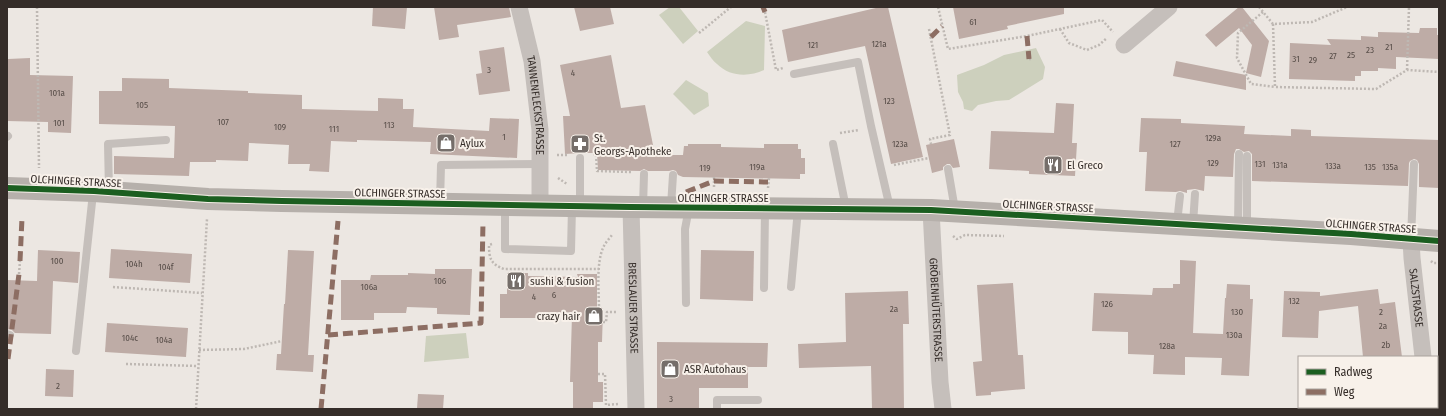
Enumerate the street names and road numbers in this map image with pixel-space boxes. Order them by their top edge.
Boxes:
street label: TANNENFLECKSTRASSE [524,54,546,155]
street label: OLCHINGER STRASSE [30,173,122,190]
street label: OLCHINGER STRASSE [354,186,446,201]
street label: OLCHINGER STRASSE [677,192,769,205]
street label: OLCHINGER STRASSE [1002,198,1094,215]
street label: OLCHINGER STRASSE [1325,217,1417,236]
street label: GRÖBENHÜTERSTRASSE [927,257,945,362]
street label: BRESLAUER STRASSE [625,262,641,354]
street label: SALZSTRASSE [1406,268,1426,328]

